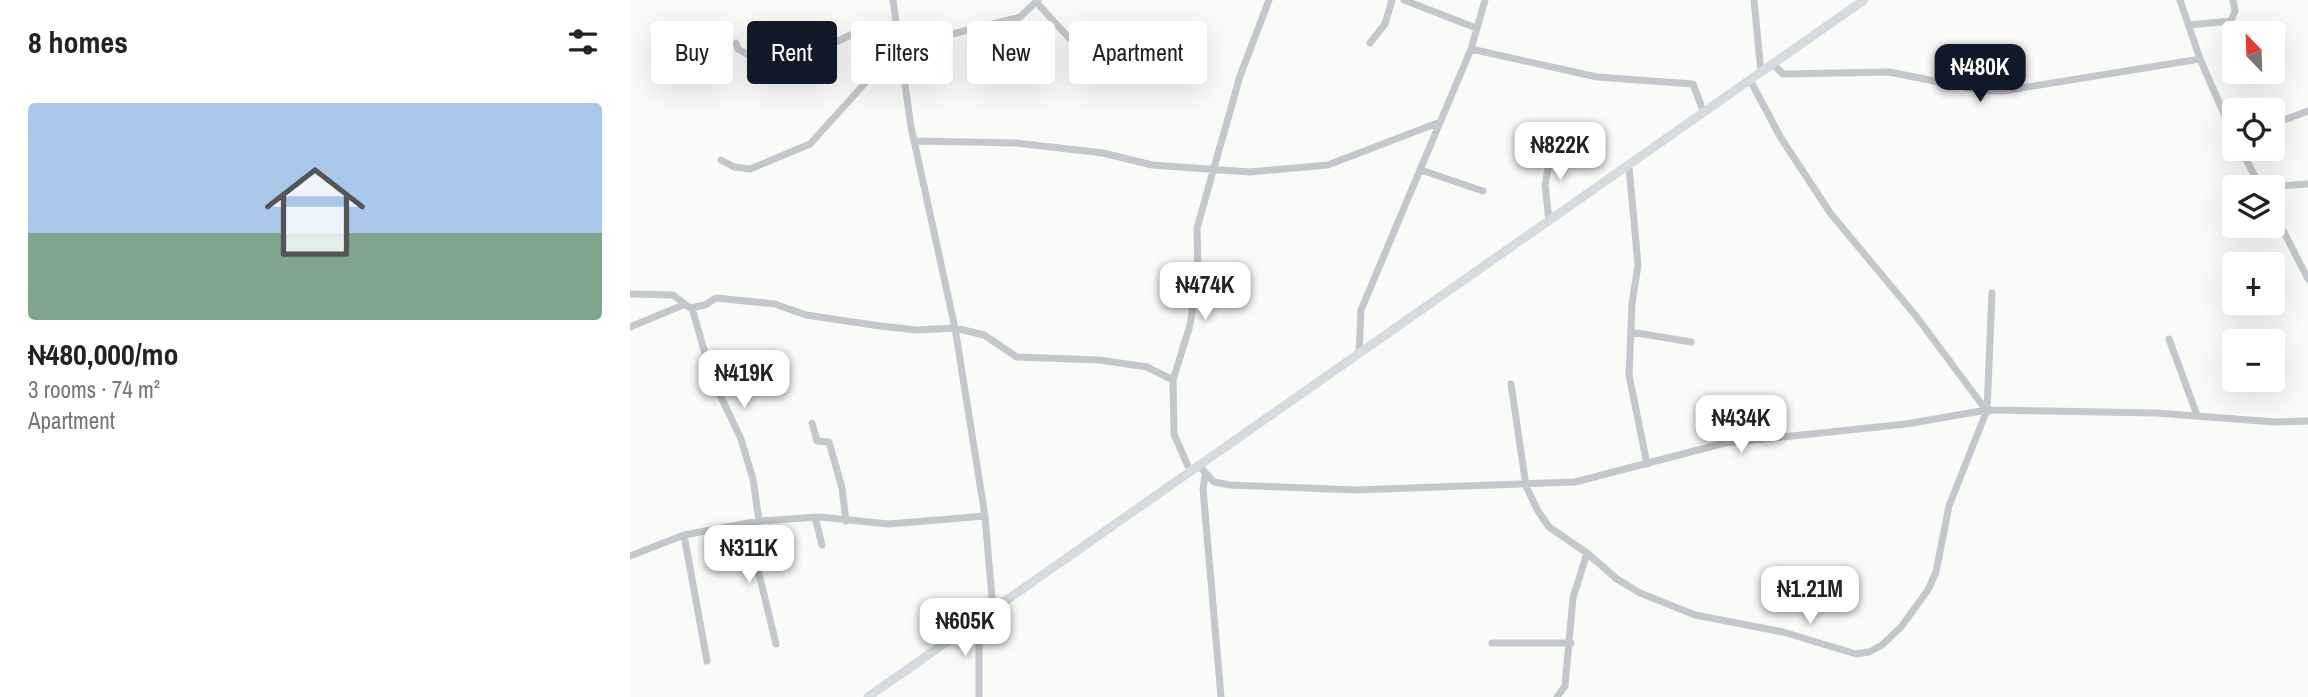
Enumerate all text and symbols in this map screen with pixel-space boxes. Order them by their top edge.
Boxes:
chip: Buy [651,21,733,84]
chip: Rent [747,21,837,84]
chip: Filters [851,21,953,84]
chip: New [967,21,1055,84]
chip: Apartment [1069,21,1207,84]
north arrow [2222,21,2286,84]
map controls [2222,21,2285,392]
text: 8 homes [28,22,128,62]
icon: filters [564,23,602,61]
pin: ₦480K [1931,44,2029,104]
text: ₦480K [1951,51,2009,82]
button: locate [2222,98,2285,161]
pin: ₦822K [1511,122,1609,182]
text: ₦822K [1531,129,1589,160]
icon: home [252,149,378,275]
button: layers [2222,175,2285,238]
button: + [2222,252,2285,315]
pin: ₦474K [1156,262,1254,322]
text: ₦474K [1176,269,1234,300]
button: − [2222,329,2285,392]
text: ₦480,000/mo [28,334,178,374]
pin: ₦419K [695,350,793,410]
text: ₦419K [715,357,773,388]
text: 3 rooms · 74 m² [28,374,160,405]
pin: ₦434K [1692,396,1790,455]
text: ₦434K [1712,402,1770,433]
text: Apartment [28,405,115,436]
pin: ₦311K [700,526,798,585]
text: ₦311K [720,532,778,563]
pin: ₦1.21M [1753,566,1867,626]
text: ₦1.21M [1777,573,1843,604]
pin: ₦605K [916,598,1014,658]
text: ₦605K [936,605,994,636]

